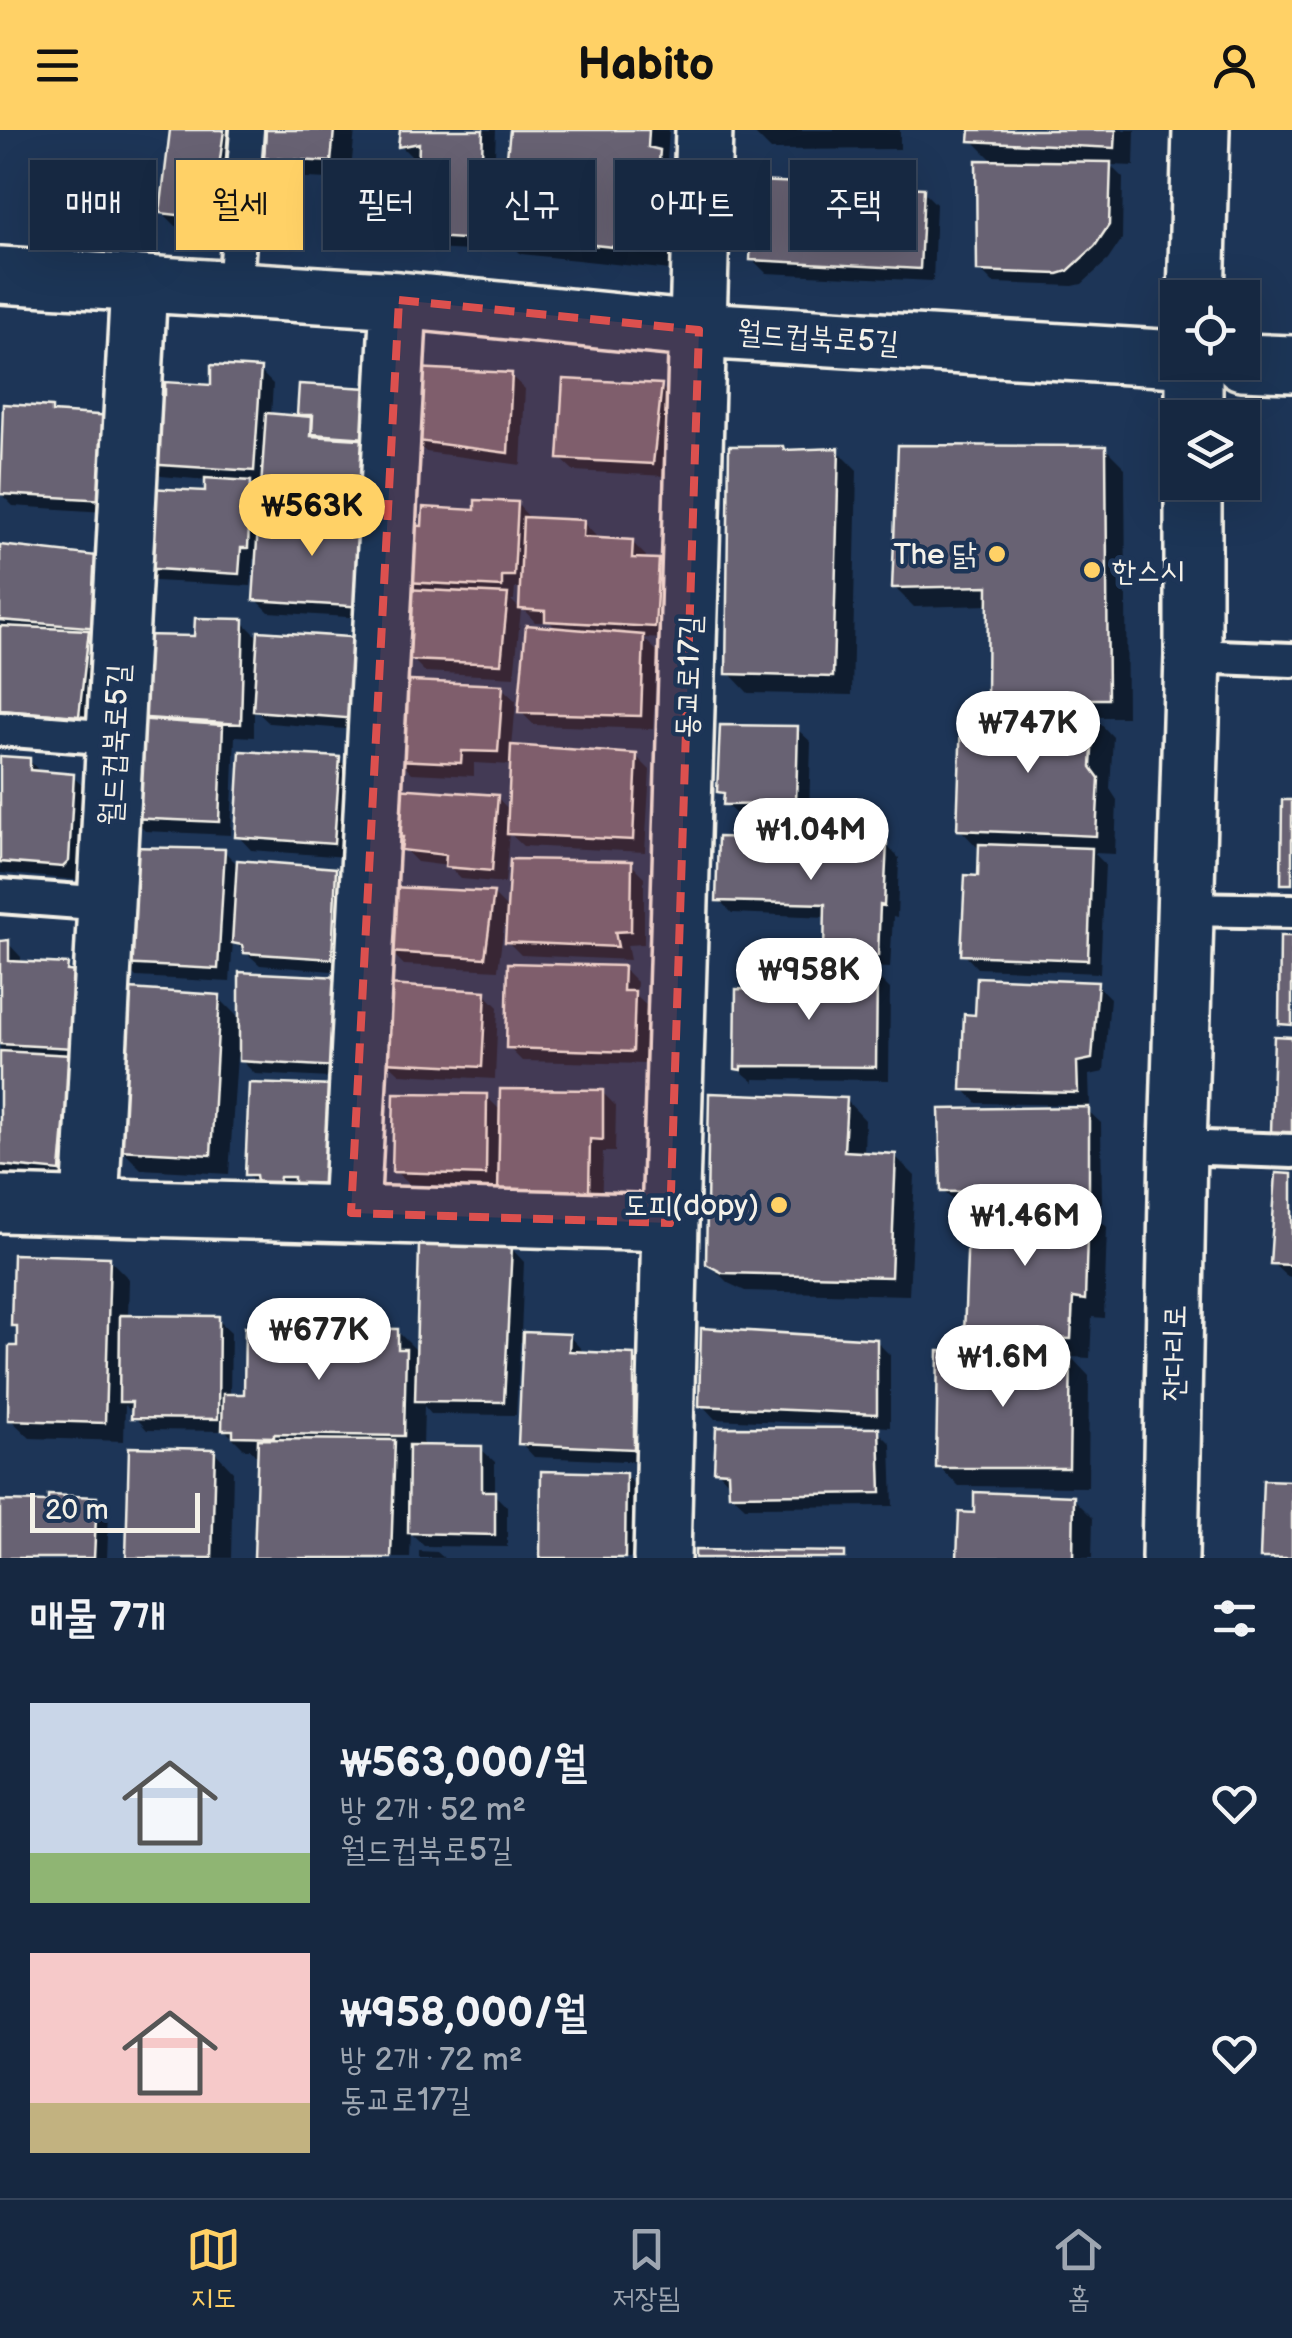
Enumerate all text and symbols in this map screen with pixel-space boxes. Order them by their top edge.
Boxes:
icon: menu [30,38,85,93]
text: Habito [578,38,714,93]
icon: person [1207,38,1262,93]
chip: 매매 [30,160,156,250]
chip: 월세 [176,160,303,250]
chip: 필터 [323,160,449,250]
chip: 신규 [469,160,595,250]
chip: 아파트 [615,160,770,250]
chip: 주택 [790,160,916,250]
map controls [1160,280,1260,500]
button: locate [1160,280,1260,380]
street label: 월드컵북로5길 [736,314,900,362]
button: layers [1160,400,1260,500]
pin: ₩563K [242,474,382,559]
text: ₩563K [261,487,363,526]
place label: The 닭 [893,537,977,573]
marker: The 닭 [986,543,1008,565]
place label: 한스시 [1112,553,1184,589]
marker: 한스시 [1081,559,1103,581]
street label: 동교로17길 [669,615,709,739]
street label: 월드컵북로5길 [93,663,137,827]
pin: ₩747K [958,691,1098,776]
text: ₩747K [978,704,1078,743]
pin: ₩1.04M [730,798,892,883]
text: ₩1.04M [756,811,866,850]
pin: ₩958K [739,938,879,1023]
text: ₩958K [758,951,860,990]
pin: ₩1.46M [944,1184,1106,1269]
place label: 도피(dopy) [624,1188,759,1224]
marker: 도피(dopy) [768,1194,790,1216]
text: ₩1.46M [970,1197,1080,1236]
pin: ₩677K [249,1298,389,1383]
street label: 잔다리로 [1156,1304,1194,1402]
text: ₩677K [269,1311,369,1350]
pin: ₩1.6M [933,1325,1073,1410]
text: ₩1.6M [957,1338,1049,1377]
scale bar [30,1488,200,1532]
text: 20 m [45,1494,109,1527]
icon: filters [1207,1591,1262,1646]
text: 매물 7개 [30,1593,166,1644]
text: ₩563,000/월 [340,1738,587,1789]
icon: home [110,1743,230,1863]
icon: heart [1207,1776,1262,1831]
text: 방 2개 · 52 m² [340,1791,526,1830]
text: 월드컵북로5길 [340,1831,513,1870]
text: ₩958,000/월 [340,1988,587,2039]
icon: home [110,1993,230,2113]
icon: heart [1207,2026,1262,2081]
text: 방 2개 · 72 m² [340,2041,523,2080]
text: 동교로17길 [340,2081,471,2120]
tab: 지도 [186,2222,241,2317]
tab: 저장됨 [612,2222,680,2317]
tab: 홈 [1051,2222,1106,2317]

